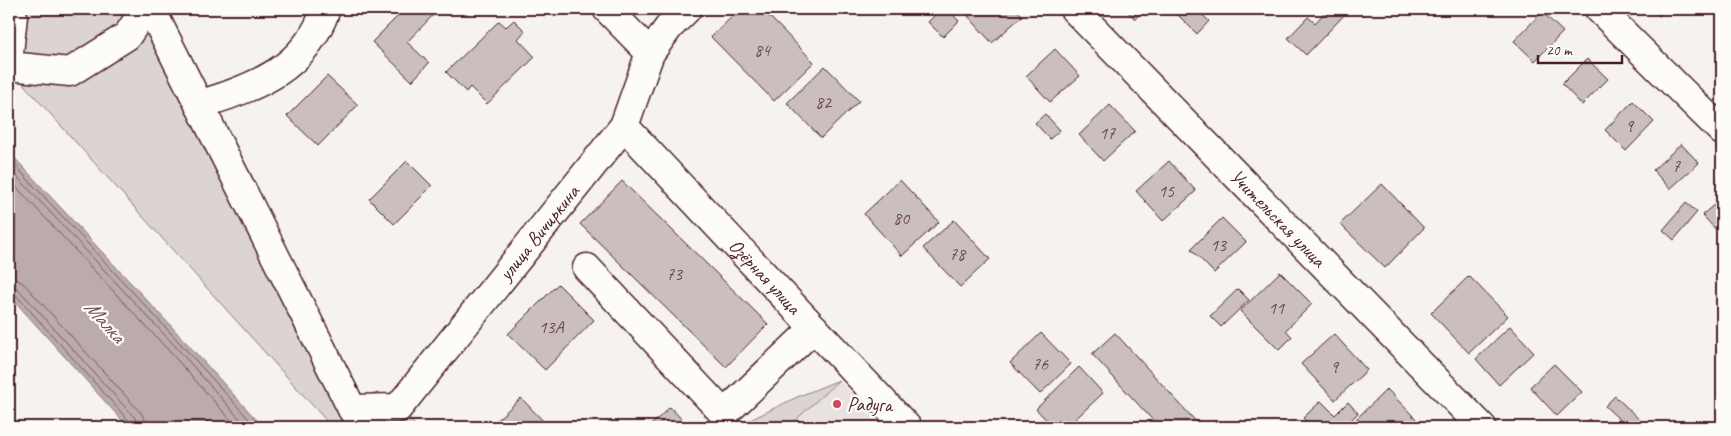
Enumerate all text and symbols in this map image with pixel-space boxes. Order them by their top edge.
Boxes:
scale bar [1538,32,1622,64]
house number: 84 [754,39,772,61]
text: 20 m [1546,41,1573,60]
house number: 82 [815,91,833,113]
house number: 9 [1625,115,1635,137]
house number: 17 [1099,122,1116,144]
house number: 7 [1672,155,1681,177]
street label: Учительская улица [1224,164,1332,273]
street label: улица Вичиркина [493,179,586,286]
house number: 15 [1158,180,1175,202]
house number: 80 [893,207,911,229]
street label: Озёрная улица [723,233,808,321]
house number: 13 [1210,234,1228,256]
house number: 78 [949,243,967,265]
house number: 73 [666,263,684,285]
water label: Малка [79,294,133,350]
house number: 11 [1268,297,1285,319]
house number: 13А [538,316,565,338]
house number: 76 [1032,353,1049,375]
house number: 9 [1330,356,1340,378]
place label: Радуга [847,392,894,417]
marker: Радуга [831,398,843,410]

